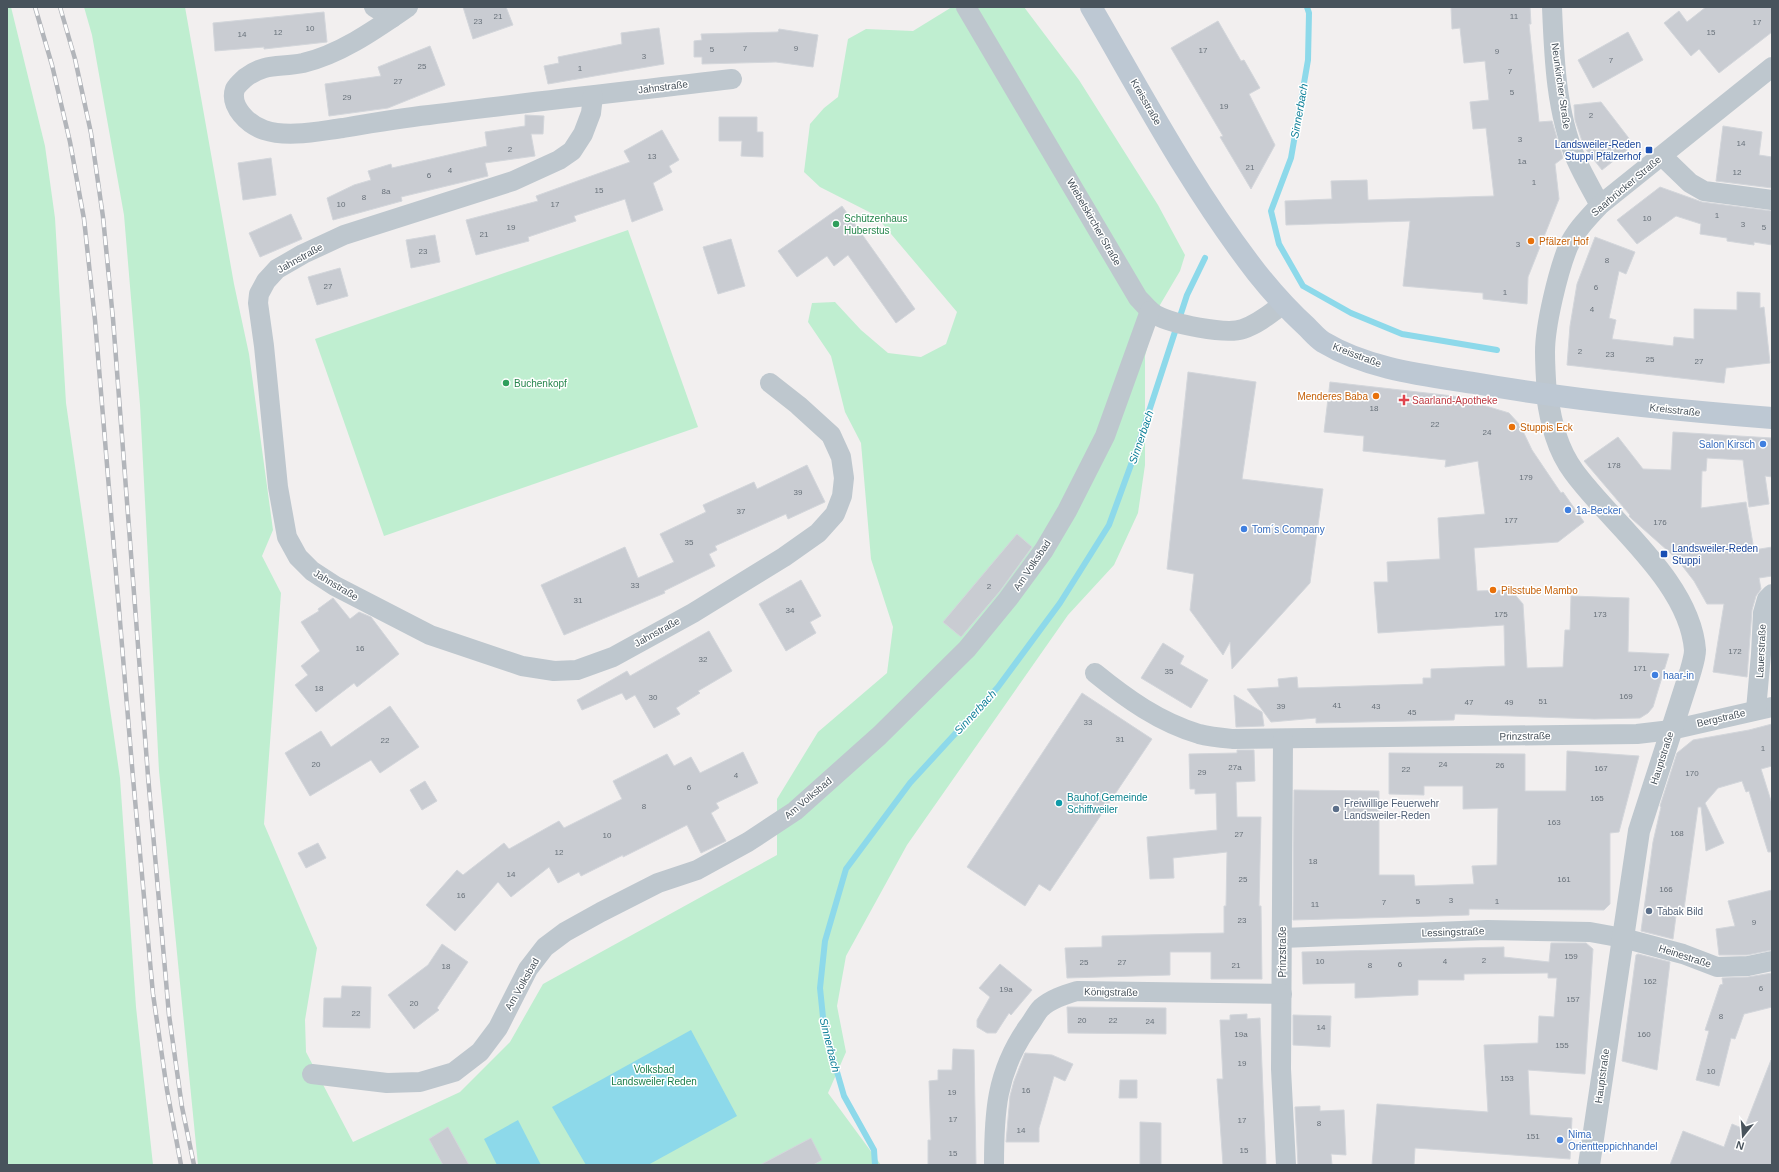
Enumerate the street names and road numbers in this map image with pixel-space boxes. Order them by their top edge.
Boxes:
street label: Neunkircher Straße [1550,42,1573,130]
street label: Kreisstraße [1128,77,1164,127]
street label: Jahnstraße [638,78,689,96]
street label: Saarbrücker Straße [1589,153,1663,218]
street label: Wiebelskircher Straße [1065,177,1124,268]
street label: Jahnstraße [275,241,325,275]
street label: Kreisstraße [1331,341,1383,369]
street label: Kreisstraße [1649,402,1701,418]
street label: Am Volksbad [1011,538,1053,592]
street label: Jahnstraße [312,567,361,603]
street label: Jahnstraße [632,615,682,649]
street label: Lauerstraße [1754,623,1768,678]
street label: Bergstraße [1696,707,1747,729]
street label: Prinzstraße [1499,730,1551,742]
street label: Hauptstraße [1648,730,1676,786]
street label: Am Volksbad [782,775,834,821]
street label: Lessingstraße [1421,925,1485,939]
street label: Prinzstraße [1277,926,1288,978]
street label: Heinestraße [1657,942,1713,970]
street label: Am Volksbad [503,956,541,1012]
street label: Königstraße [1084,986,1138,998]
street label: Hauptstraße [1593,1048,1611,1104]

